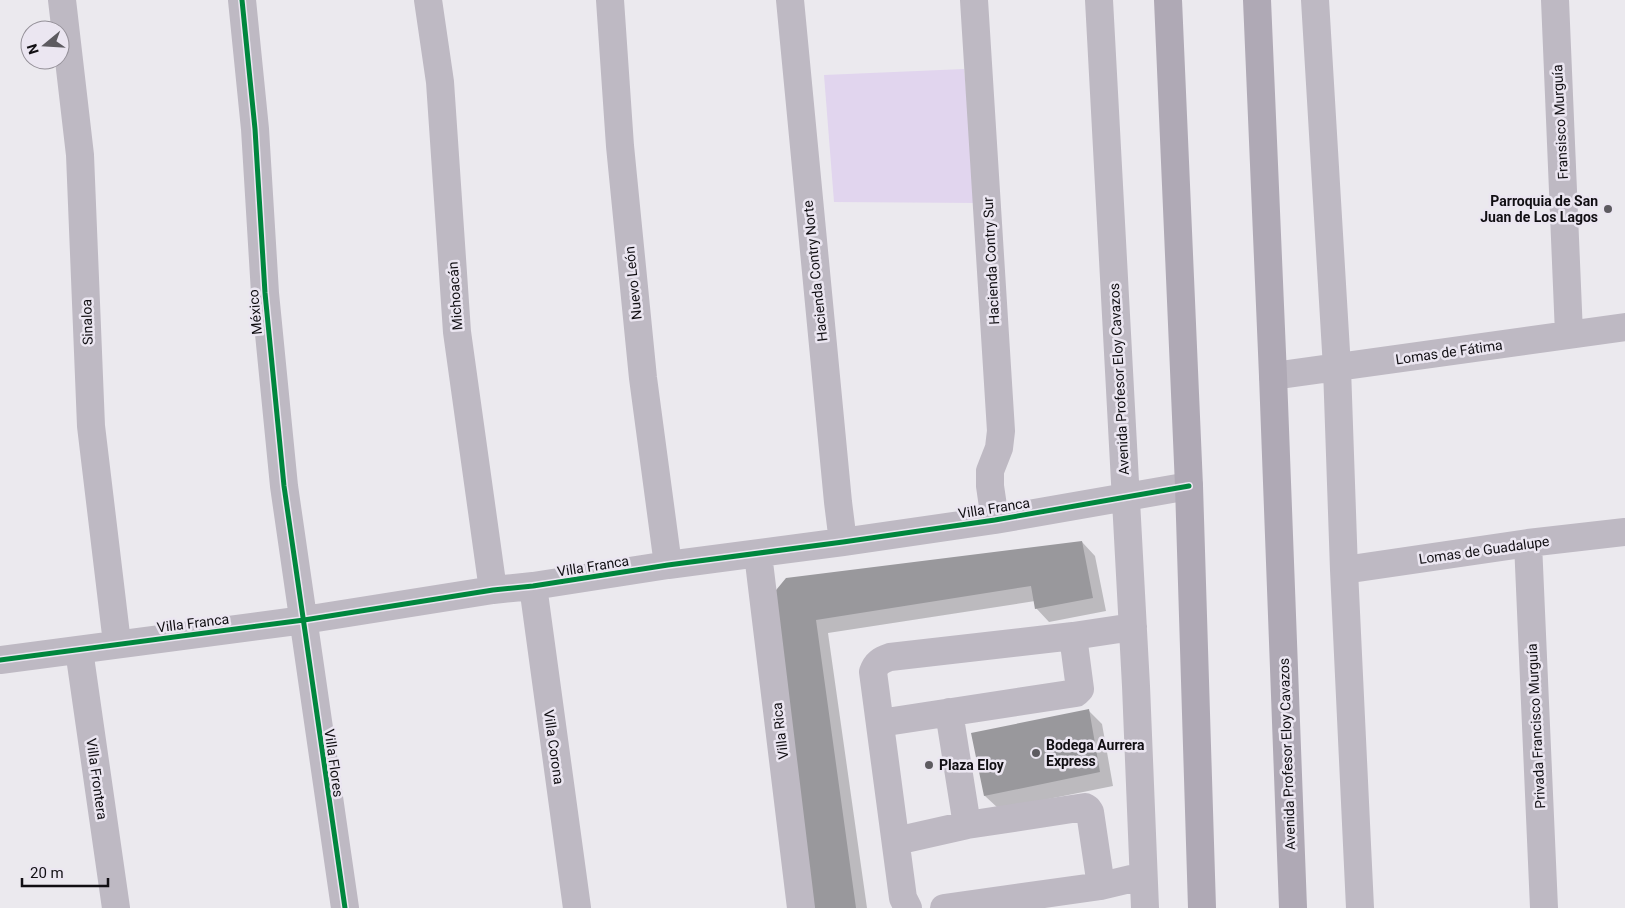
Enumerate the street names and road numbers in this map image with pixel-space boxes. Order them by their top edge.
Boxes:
street label: Fransisco Murguía [1549,64,1571,180]
street label: Hacienda Contry Sur [980,197,1002,325]
street label: Hacienda Contry Norte [800,200,830,342]
street label: Nuevo León [621,245,645,321]
street label: Michoacán [445,261,465,331]
street label: Avenida Profesor Eloy Cavazos [1106,283,1132,475]
street label: México [245,289,265,335]
street label: Sinaloa [78,299,96,345]
street label: Lomas de Fátima [1394,337,1504,367]
street label: Villa Franca [957,494,1031,522]
street label: Lomas de Guadalupe [1418,533,1550,567]
street label: Villa Franca [556,552,630,580]
street label: Villa Franca [156,611,230,635]
street label: Privada Francisco Murguía [1524,643,1548,809]
street label: Avenida Profesor Eloy Cavazos [1276,658,1298,850]
street label: Villa Rica [769,702,791,760]
street label: Villa Corona [541,709,567,785]
street label: Villa Flores [321,728,347,798]
street label: Villa Frontera [83,737,111,821]

